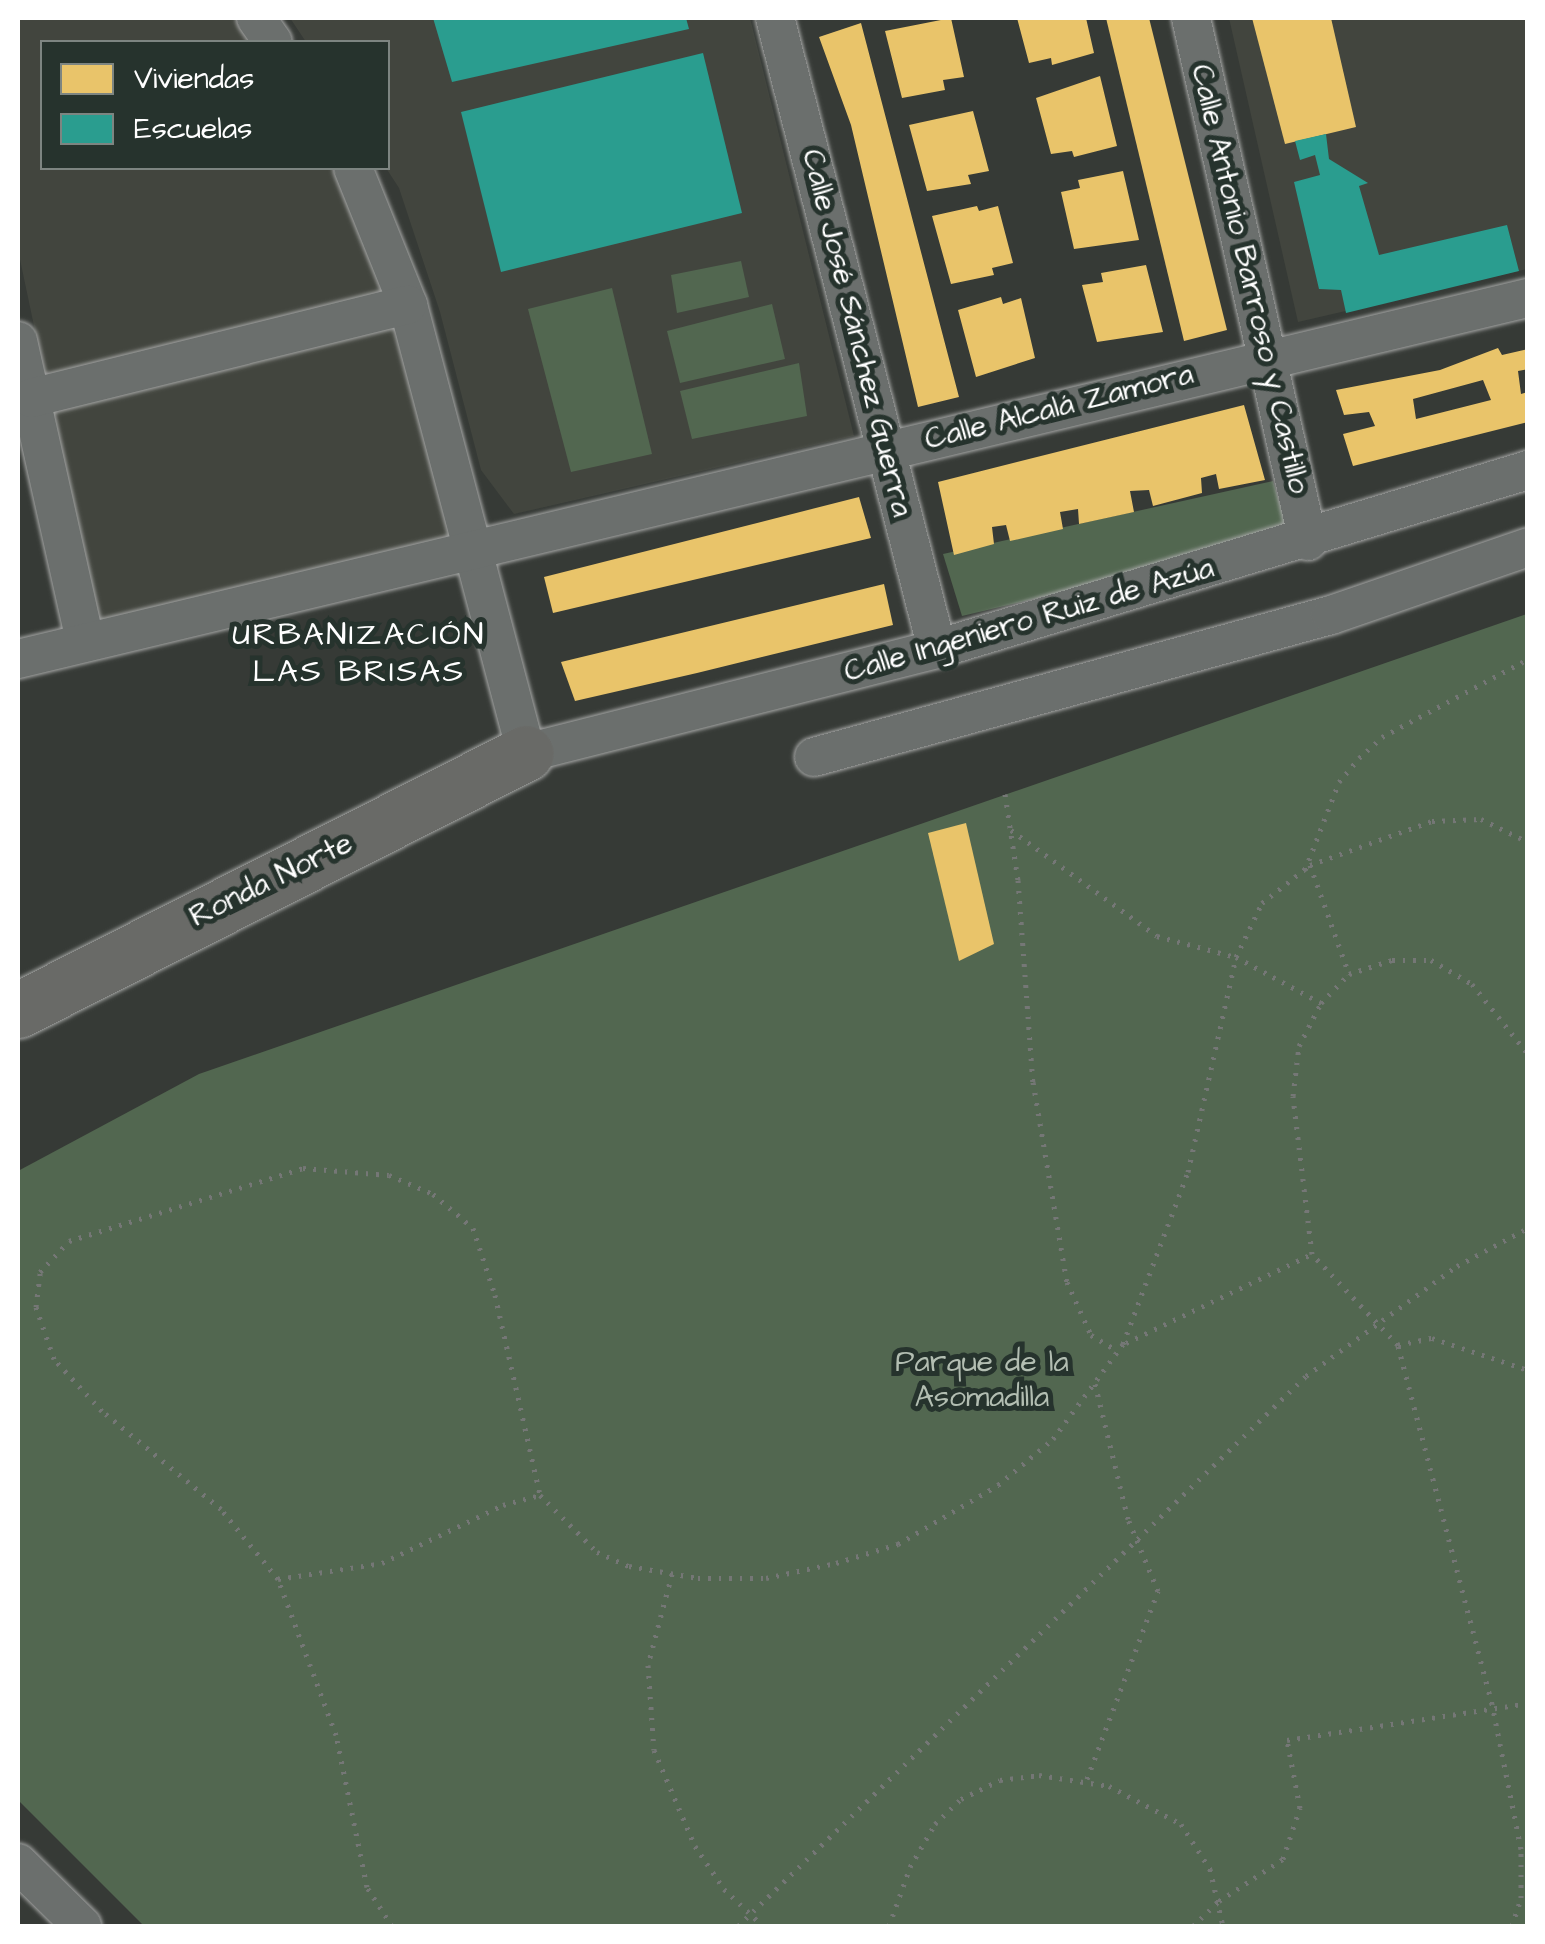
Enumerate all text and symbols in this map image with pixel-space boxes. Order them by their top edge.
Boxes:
legend [40,40,390,170]
text: Viviendas [134,58,254,100]
street label: Calle Antonio Barroso y Castillo [1183,61,1317,497]
text: Escuelas [134,108,252,150]
street label: Calle José Sánchez Guerra [794,146,920,520]
street label: Calle Alcalá Zamora [921,356,1197,458]
street label: Calle Ingeniero Ruiz de Azúa [840,550,1218,690]
district label: URBANIZACIÓN LAS BRISAS [232,617,486,692]
street label: Ronda Norte [184,825,358,935]
park label: Parque de la Asomadilla [895,1344,1069,1414]

